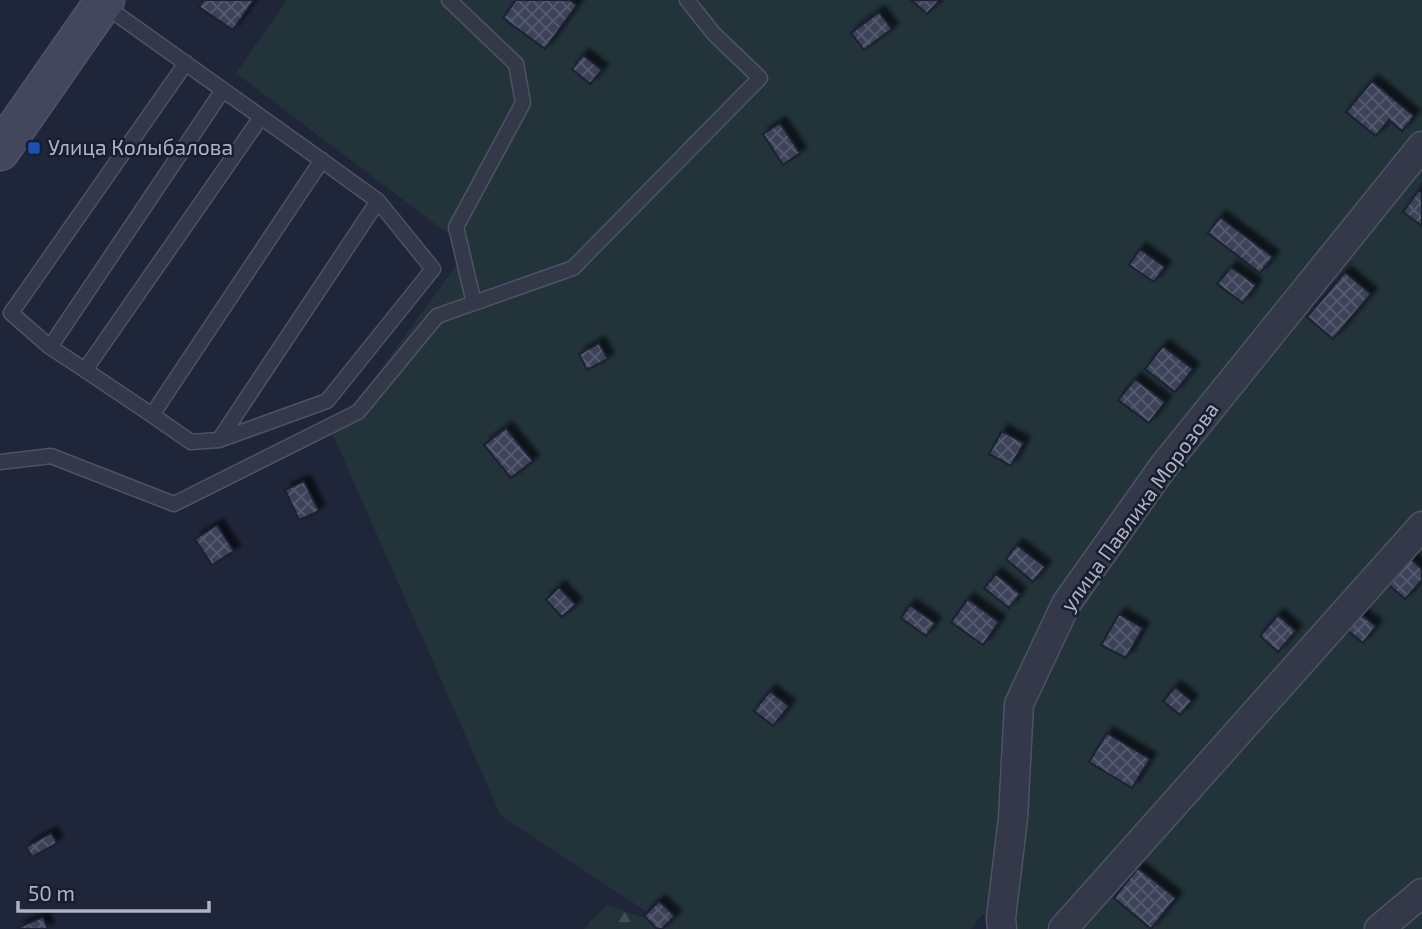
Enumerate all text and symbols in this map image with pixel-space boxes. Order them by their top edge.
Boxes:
place label: Улица Колыбалова [48,134,233,159]
marker: Улица Колыбалова [26,140,42,156]
street label: улица Павлика Морозова [1054,397,1224,616]
scale bar [18,870,208,914]
text: 50 m [28,880,75,905]

